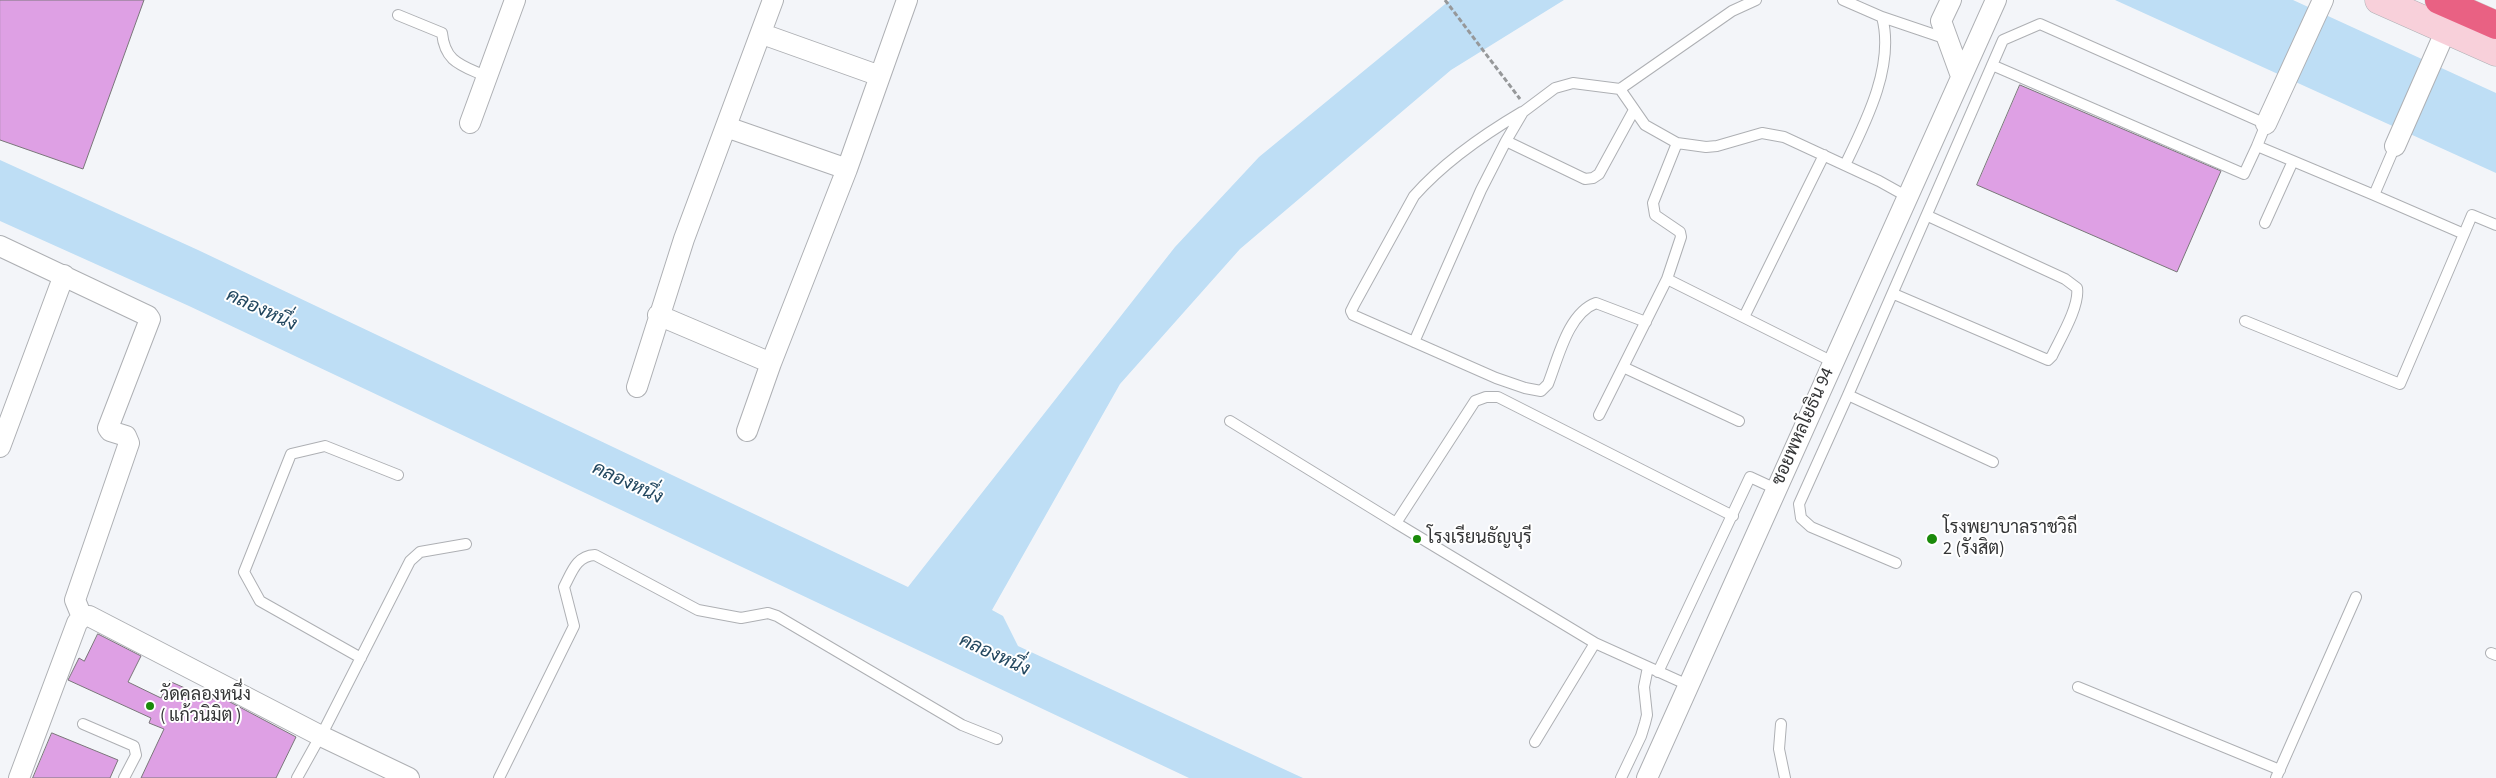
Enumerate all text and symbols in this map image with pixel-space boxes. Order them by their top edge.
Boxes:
water label: คลองหนึ่ง [222,285,300,337]
street label: ซอยพหลโยธิน 94 [1768,365,1840,489]
water label: คลองหนึ่ง [588,458,666,510]
place label: โรงพยาบาลราชวิถี 2 (รังสิต) [1943,518,2077,560]
place label: โรงเรียนธัญบุรี [1427,528,1532,550]
marker: โรงพยาบาลราชวิถี 2 (รังสิต) [1925,532,1939,546]
marker: โรงเรียนธัญบุรี [1411,533,1423,545]
water label: คลองหนึ่ง [955,630,1033,682]
place label: วัดคลองหนึ่ง ( แก้วนิมิต ) [160,685,251,728]
marker: วัดคลองหนึ่ง ( แก้วนิมิต ) [144,700,156,712]

